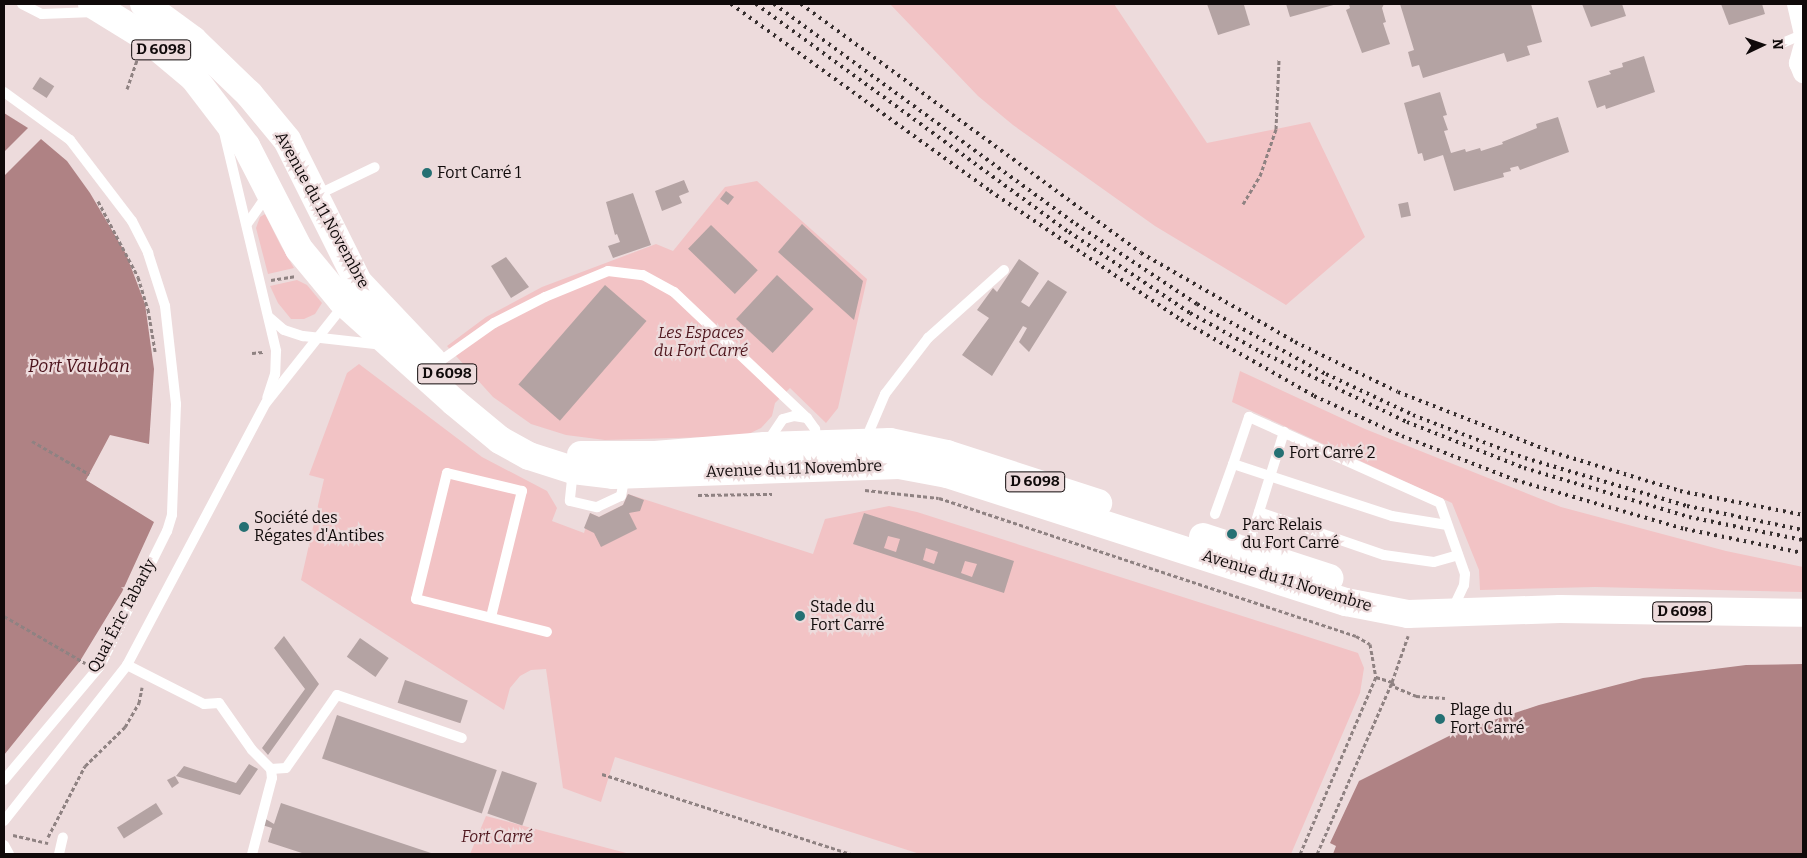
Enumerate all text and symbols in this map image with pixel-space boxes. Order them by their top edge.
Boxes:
north arrow [1737,20,1787,70]
road number: D 6098 [131,38,191,62]
text: N [1769,38,1786,50]
street label: Avenue du 11 Novembre [271,128,373,292]
place label: Fort Carré 1 [437,163,521,183]
marker: Fort Carré 1 [421,167,433,179]
park label: Les Espaces du Fort Carré [654,323,748,361]
water label: Port Vauban [28,355,130,377]
road number: D 6098 [417,362,477,386]
place label: Fort Carré 2 [1289,443,1375,463]
marker: Fort Carré 2 [1273,447,1285,459]
street label: Avenue du 11 Novembre [706,456,882,482]
road number: D 6098 [1005,470,1065,494]
place label: Société des Régates d'Antibes [254,508,384,546]
place label: Parc Relais du Fort Carré [1242,515,1339,553]
marker: Société des Régates d'Antibes [238,521,250,533]
marker: Parc Relais du Fort Carré [1226,528,1238,540]
street label: Avenue du 11 Novembre [1200,546,1374,616]
street label: Quai Éric Tabarly [84,556,160,676]
place label: Stade du Fort Carré [810,597,885,635]
road number: D 6098 [1652,600,1712,624]
marker: Stade du Fort Carré [794,610,806,622]
place label: Plage du Fort Carré [1450,700,1525,738]
marker: Plage du Fort Carré [1434,713,1446,725]
park label: Fort Carré [461,827,533,847]

